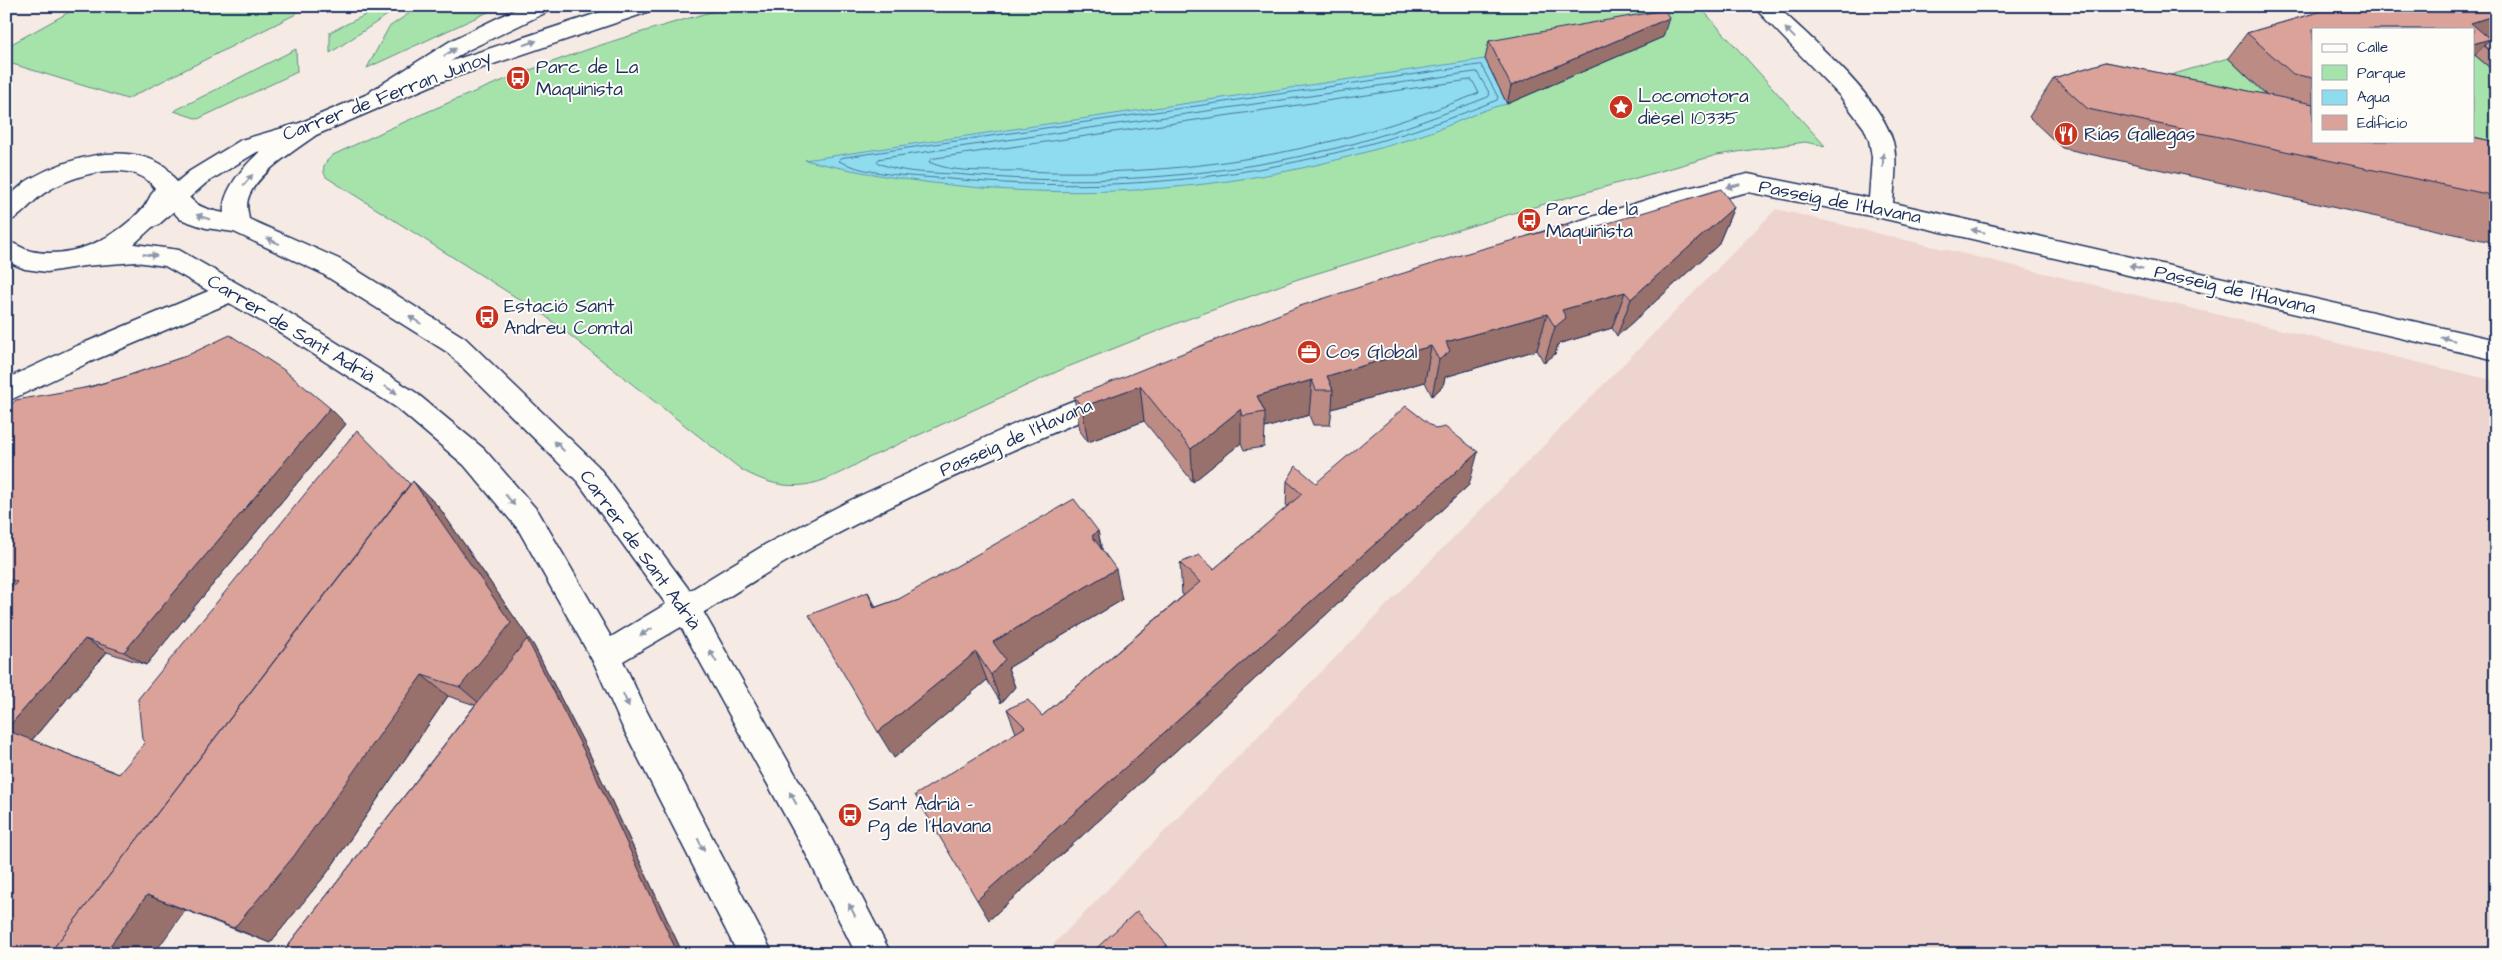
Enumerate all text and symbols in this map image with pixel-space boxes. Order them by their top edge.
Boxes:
one-way arrow [1784,27,1796,39]
legend [2312,28,2474,142]
text: Calle [2357,37,2388,58]
one-way arrow [523,39,538,47]
street label: Carrer de Ferran Junoy [279,43,496,149]
one-way arrow [443,47,457,56]
place label: Parc de La Maquinista [536,54,639,103]
text: Parque [2357,63,2406,84]
bus stop icon: Parc de La Maquinista [505,65,531,91]
place label: Locomotora dièsel 10335 [1638,83,1749,132]
text: Agua [2357,87,2390,109]
place icon: Locomotora dièsel 10335 [1608,94,1634,120]
text: Edificio [2357,113,2408,134]
restaurant icon: Rías Gallegas [2053,121,2079,147]
place label: Rías Gallegas [2084,121,2195,149]
one-way arrow [1880,152,1888,168]
one-way arrow [242,173,253,186]
street label: Passeig de l'Havana [1756,173,1924,232]
one-way arrow [1726,182,1741,190]
place label: Parc de la Maquinista [1546,196,1639,245]
bus stop icon: Parc de la Maquinista [1516,207,1542,233]
one-way arrow [195,213,210,221]
one-way arrow [1971,227,1986,235]
one-way arrow [266,236,280,244]
one-way arrow [142,251,158,259]
street label: Passeig de l'Havana [2151,258,2319,323]
one-way arrow [2129,263,2144,271]
street label: Carrer de Sant Adrià [202,268,380,390]
place label: Estació Sant Andreu Comtal [504,293,633,342]
bus stop icon: Estació Sant Andreu Comtal [474,304,500,330]
one-way arrow [408,315,421,324]
one-way arrow [2440,335,2456,343]
office icon: Cos Global [1296,339,1322,365]
place label: Cos Global [1326,339,1417,366]
one-way arrow [385,385,398,395]
street label: Passeig de l'Havana [935,392,1098,485]
one-way arrow [553,440,565,452]
street label: Carrer de Sant Adrià [573,465,707,636]
one-way arrow [504,493,516,505]
one-way arrow [639,628,652,637]
one-way arrow [709,650,718,663]
one-way arrow [622,693,630,707]
place label: Sant Adrià - Pg de l'Havana [868,791,991,841]
one-way arrow [788,792,797,805]
bus stop icon: Sant Adrià - Pg de l'Havana [837,802,863,828]
one-way arrow [697,837,705,852]
one-way arrow [848,903,856,918]

